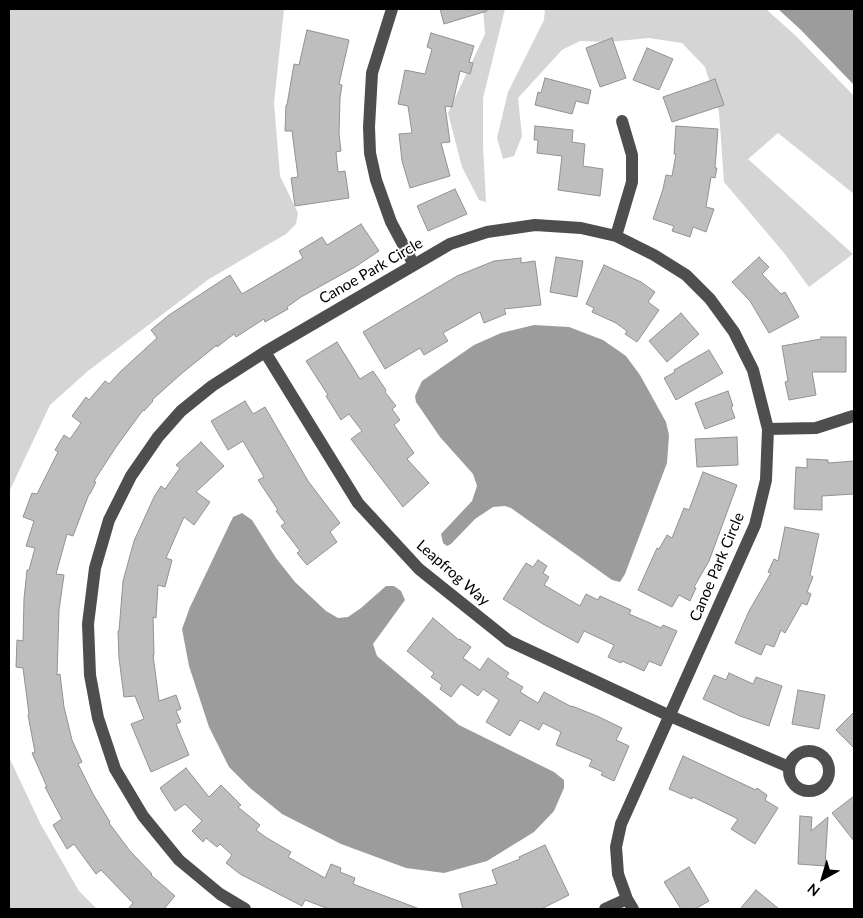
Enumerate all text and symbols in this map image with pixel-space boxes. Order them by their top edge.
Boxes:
street label: Canoe Park Circle [316,234,426,308]
street label: Canoe Park Circle [686,510,748,624]
street label: Leapfrog Way [413,536,493,610]
north arrow [798,853,848,903]
text: N [804,880,823,900]

